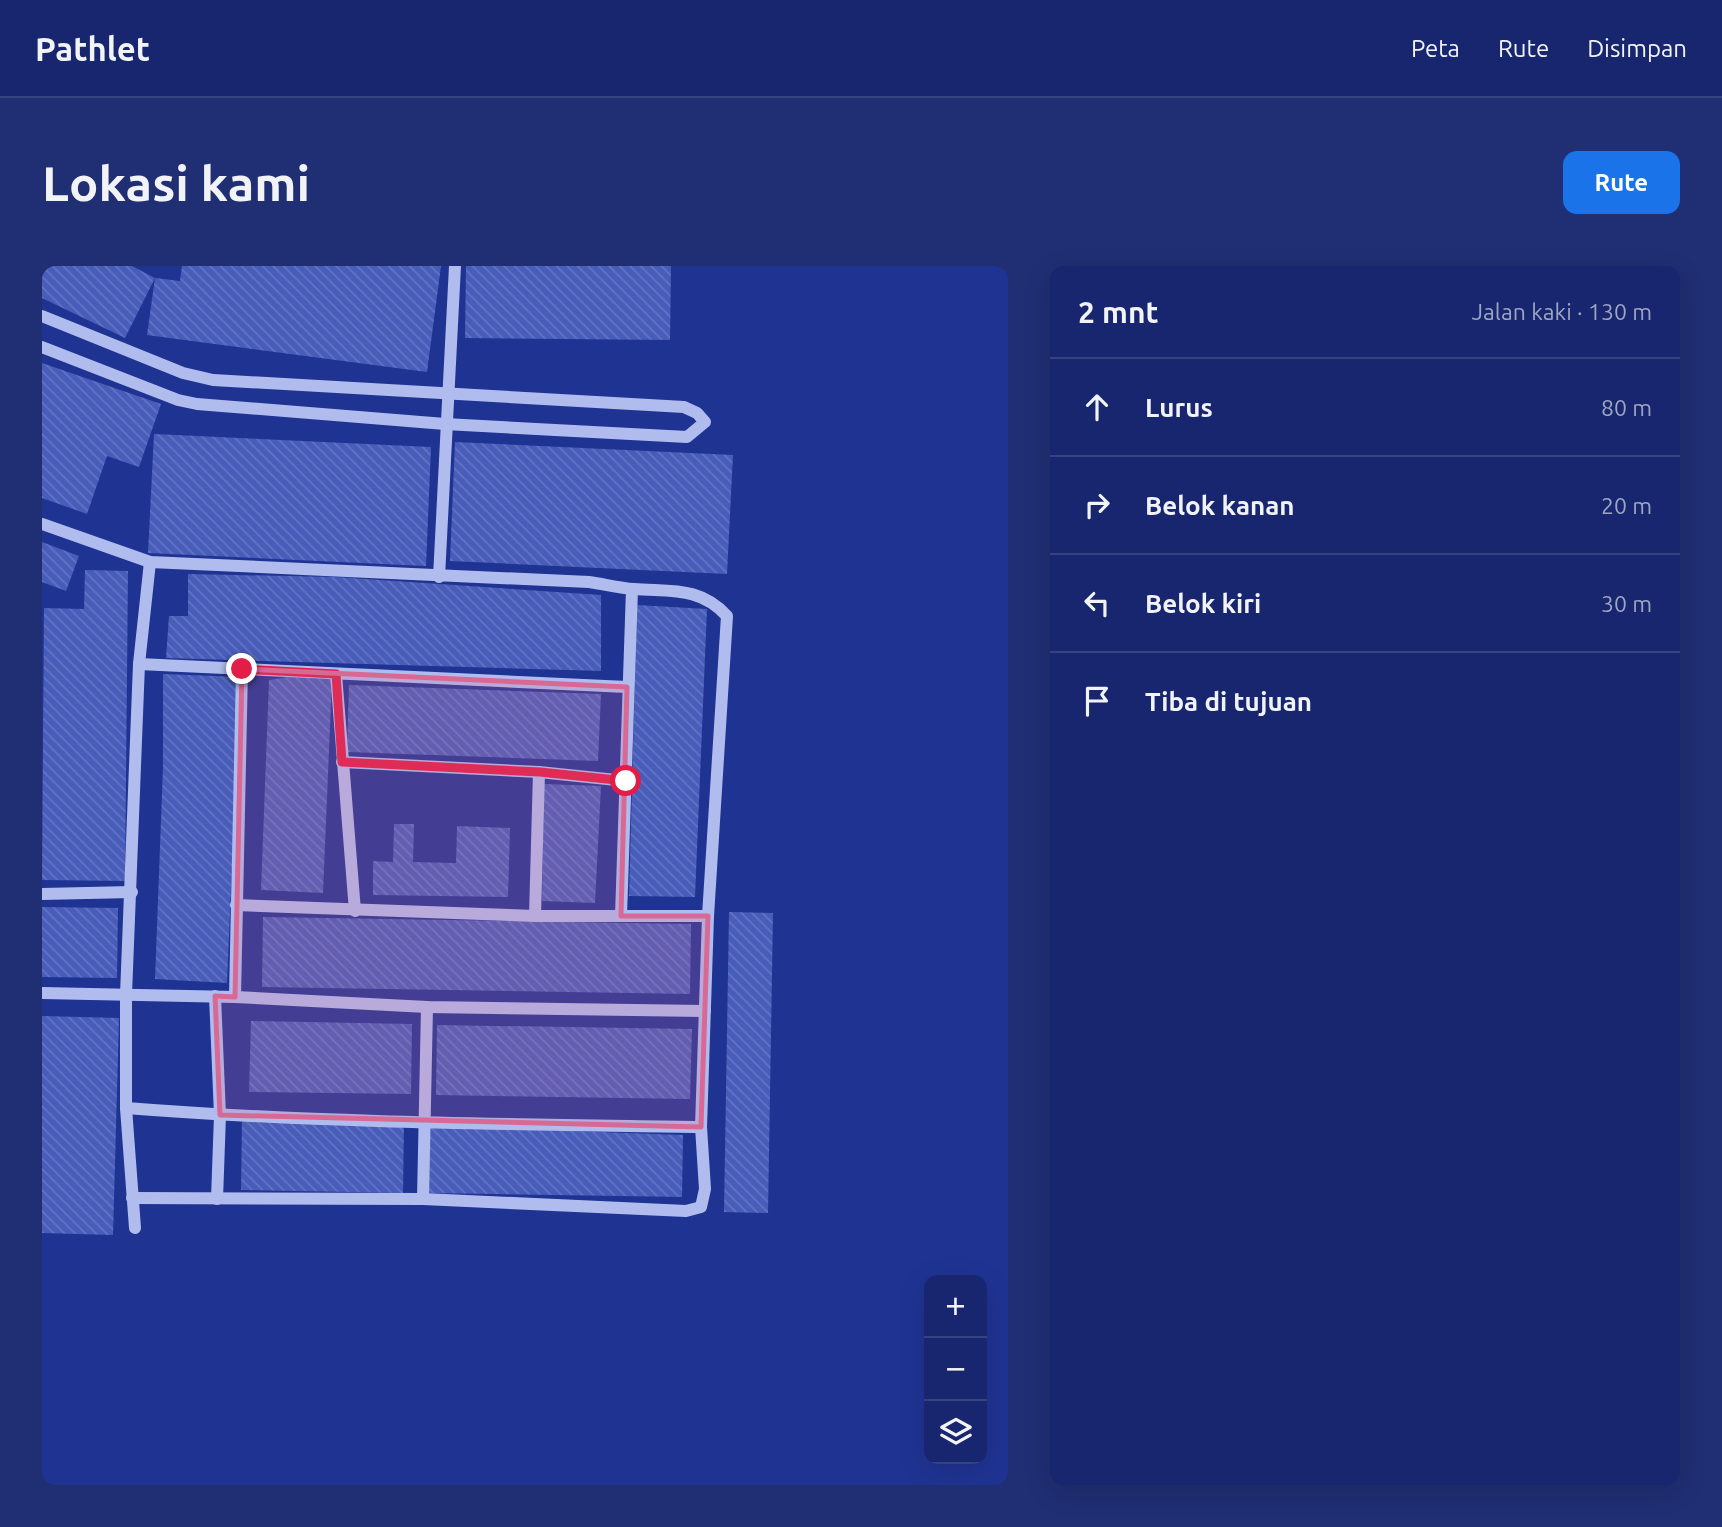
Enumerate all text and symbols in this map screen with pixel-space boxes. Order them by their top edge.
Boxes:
text: Pathlet [35,30,150,67]
text: Peta [1411,35,1460,62]
text: Rute [1498,35,1549,62]
text: Disimpan [1587,35,1687,62]
button: Rute [1563,151,1680,214]
text: Lokasi kami [42,155,310,210]
text: 2 mnt [1078,295,1158,329]
text: Jalan kaki · 130 m [1472,299,1652,324]
icon: ahead [1078,388,1116,426]
text: Lurus [1145,393,1213,422]
text: 80 m [1601,395,1652,420]
icon: right [1078,486,1116,524]
text: Belok kanan [1145,491,1295,520]
text: 20 m [1601,493,1652,518]
icon: left [1078,584,1116,622]
text: Belok kiri [1145,589,1261,618]
text: 30 m [1601,591,1652,616]
route end [226,653,257,684]
icon: arrive [1078,682,1116,720]
text: Tiba di tujuan [1145,687,1312,716]
route start [610,765,641,796]
map controls [924,1275,987,1464]
button: + [924,1275,987,1338]
button: − [924,1338,987,1401]
button: layers [924,1401,987,1464]

